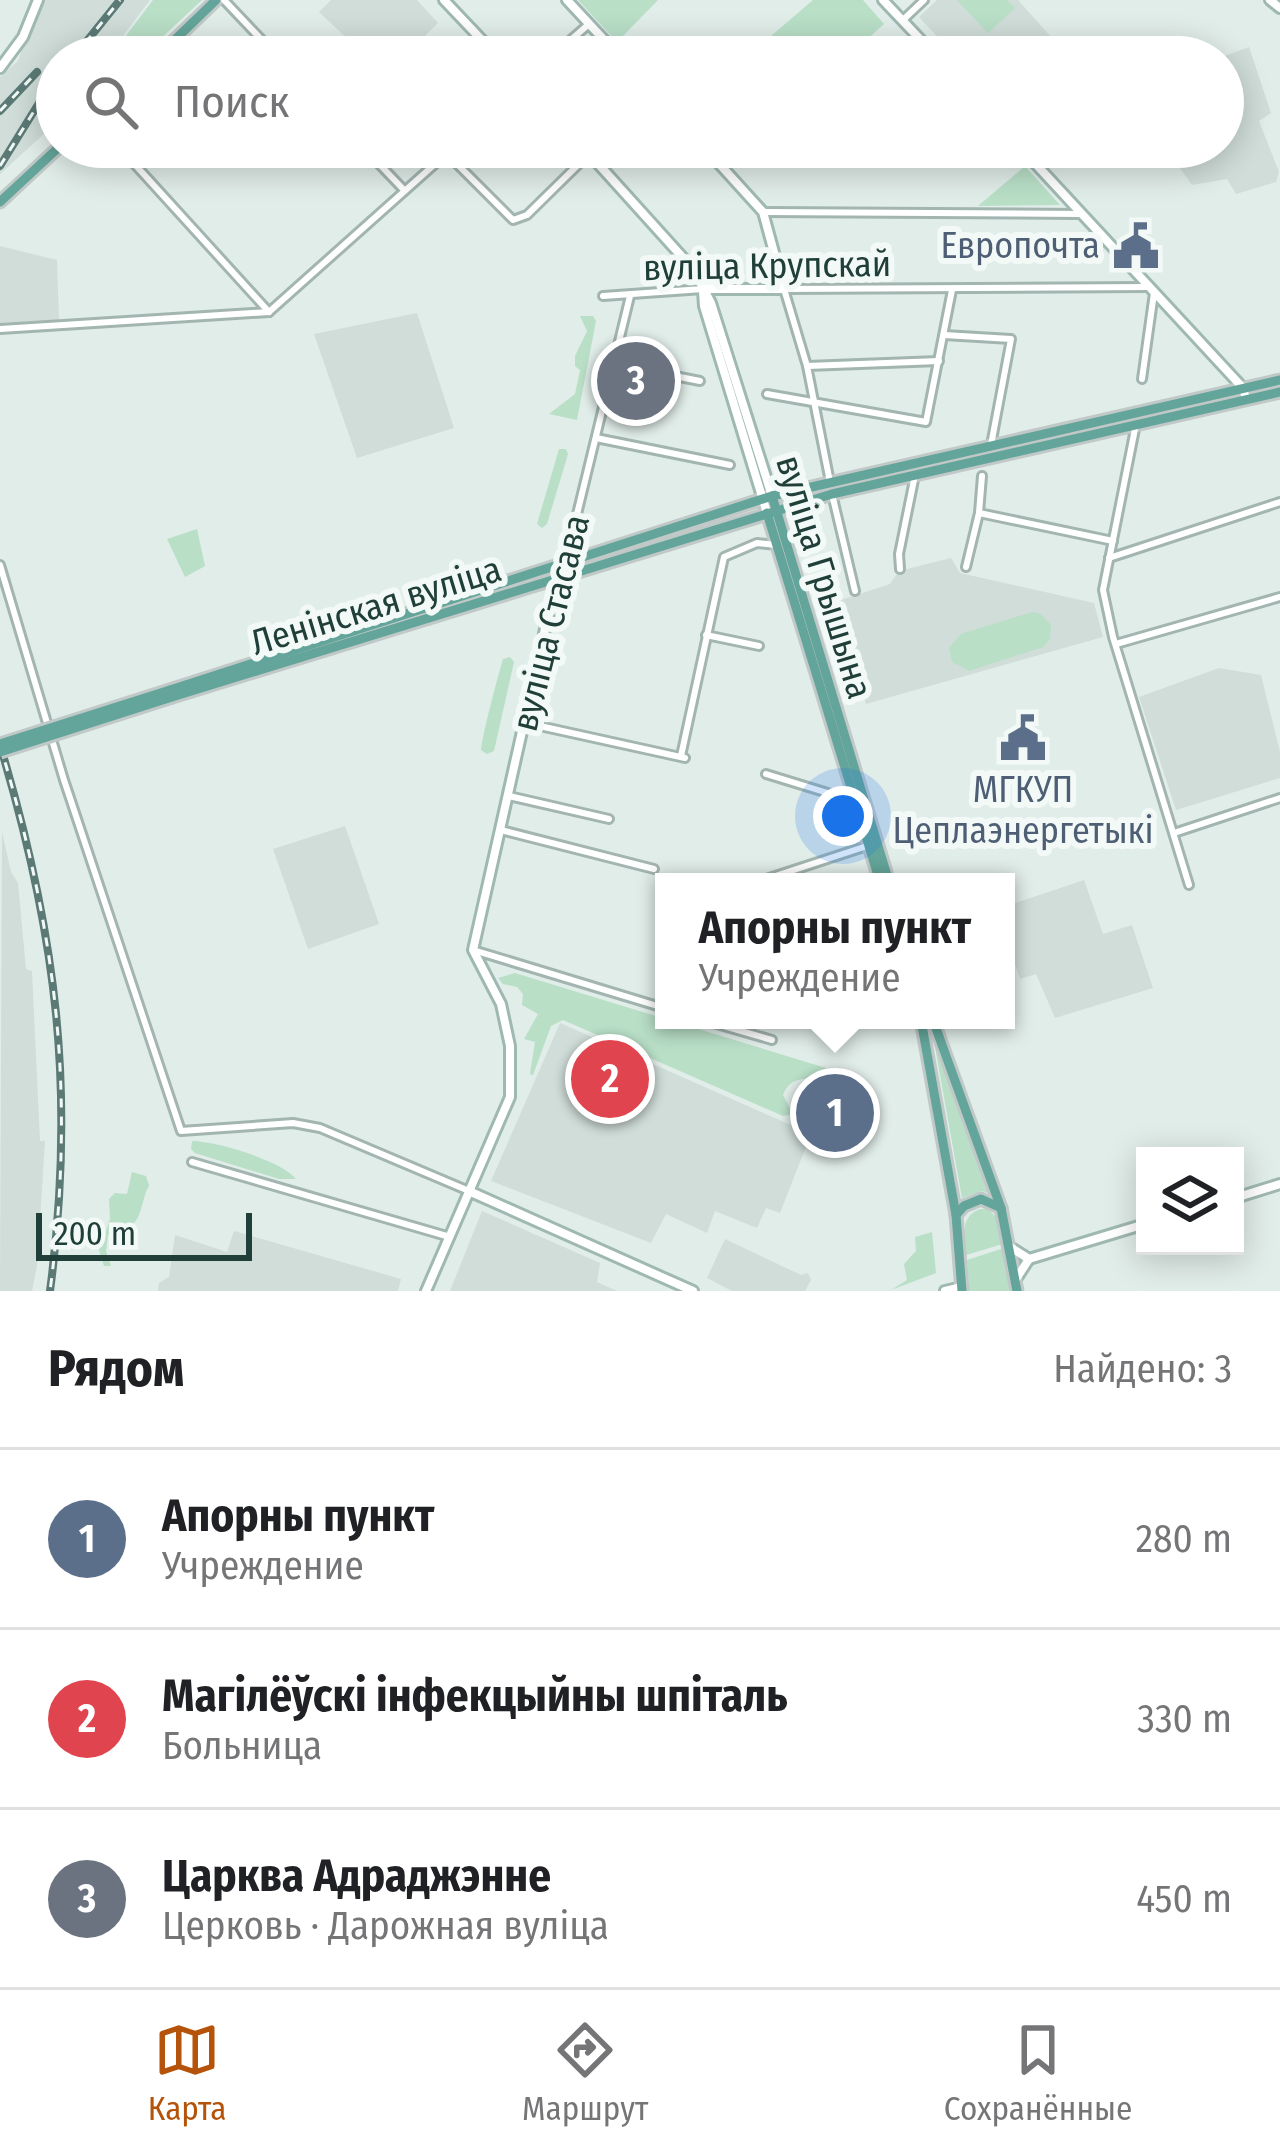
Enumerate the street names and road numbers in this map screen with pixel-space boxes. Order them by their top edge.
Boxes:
street label: вуліца Крупскай [643,242,891,290]
street label: вуліца Грышына [766,450,882,704]
street label: вуліца Стасава [503,510,599,736]
street label: Ленінская вуліца [245,547,507,665]

